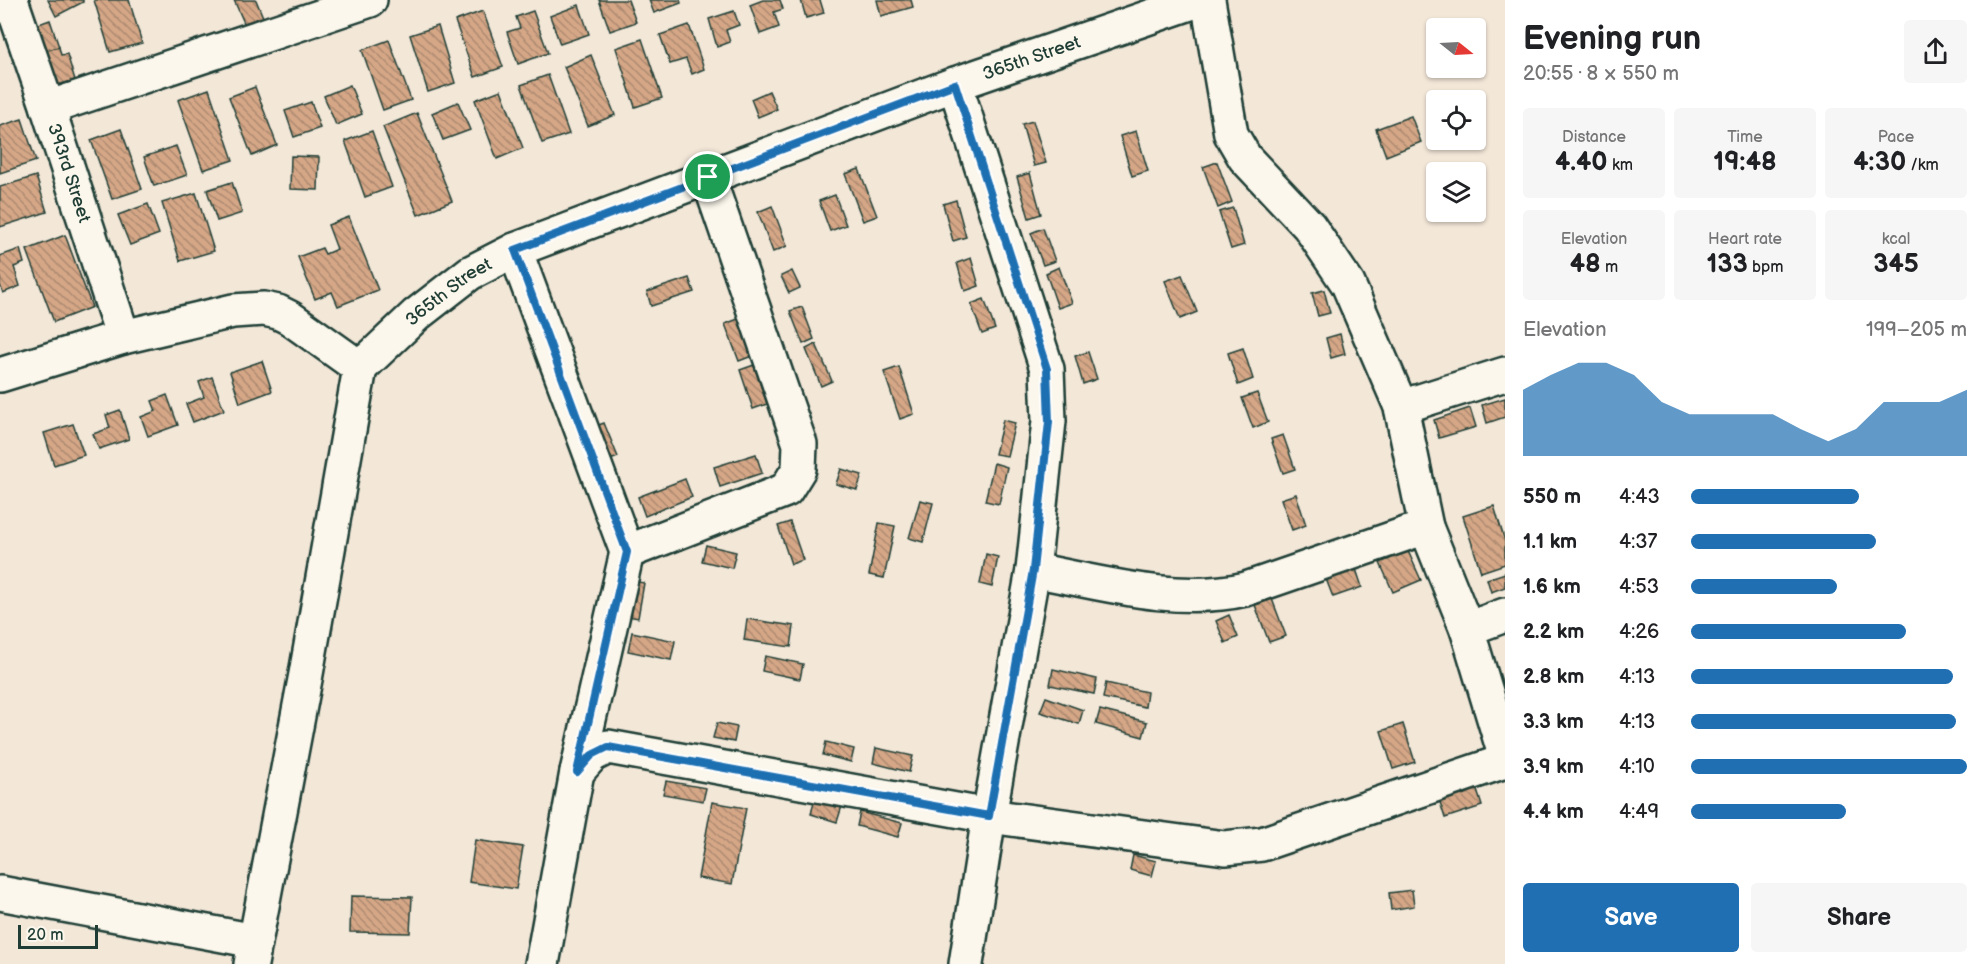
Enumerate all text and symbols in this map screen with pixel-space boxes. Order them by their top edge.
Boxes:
north arrow [1426,18,1486,78]
map controls [1426,18,1486,222]
text: Evening run [1523,19,1701,59]
button: share [1904,20,1967,83]
street label: 365th Street [980,31,1083,84]
text: 20:55 · 8 × 550 m [1523,62,1679,86]
button: locate [1426,90,1486,150]
street label: 393rd Street [43,121,95,226]
text: Distance [1562,128,1626,147]
text: Time [1727,128,1763,147]
text: Pace [1878,128,1914,147]
text: 4.40 [1555,147,1608,178]
text: 19:48 [1713,147,1777,178]
text: 4:30 [1853,147,1906,178]
pin [682,151,733,202]
text: km [1608,156,1633,175]
text: /km [1906,156,1939,175]
icon: arrive [691,160,724,193]
button: layers [1426,162,1486,222]
text: Elevation [1561,230,1627,249]
text: Heart rate [1708,230,1782,249]
text: kcal [1882,230,1910,249]
text: 48 [1570,249,1601,280]
text: 133 [1706,249,1748,280]
text: 345 [1873,249,1919,280]
street label: 365th Street [401,253,495,330]
text: m [1601,258,1618,277]
text: bpm [1748,258,1784,277]
text: Elevation [1523,318,1606,342]
text: 199–205 m [1866,318,1967,342]
text: 550 m [1523,485,1581,509]
text: 4:43 [1619,485,1660,509]
text: 1.1 km [1523,530,1577,554]
text: 4:37 [1619,530,1657,554]
text: 1.6 km [1523,575,1581,599]
text: 4:53 [1619,575,1659,599]
text: 2.2 km [1523,620,1584,644]
text: 4:26 [1619,620,1659,644]
text: 2.8 km [1523,665,1584,689]
text: 4:13 [1619,665,1655,689]
text: 3.3 km [1523,710,1584,734]
text: 4:13 [1619,710,1655,734]
text: 3.9 km [1523,755,1584,779]
text: 4:10 [1619,755,1655,779]
text: 4.4 km [1523,800,1584,824]
text: 4:49 [1619,800,1659,824]
button: Save [1523,883,1739,952]
button: Share [1751,883,1967,952]
scale bar [18,922,98,950]
text: 20 m [27,926,63,945]

